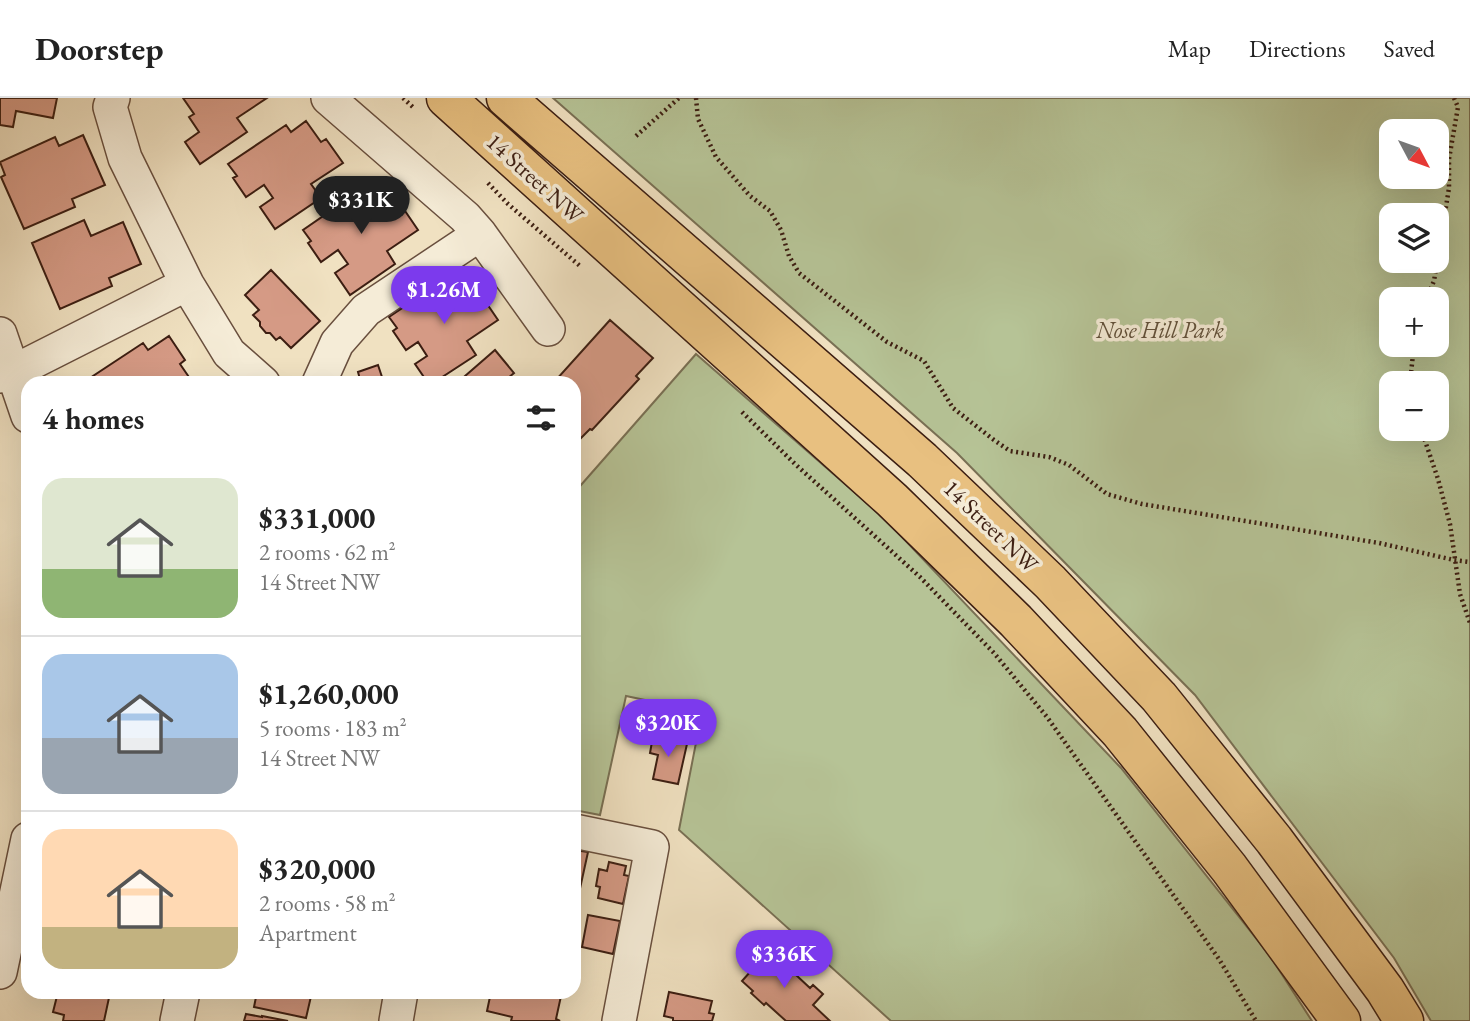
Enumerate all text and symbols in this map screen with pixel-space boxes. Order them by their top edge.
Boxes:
text: Doorstep [35,27,163,70]
text: Map [1168,33,1211,64]
text: Directions [1249,33,1346,64]
text: Saved [1384,33,1435,64]
north arrow [1379,119,1449,189]
map controls [1379,119,1449,441]
street label: 14 Street NW [480,126,591,230]
pin: $331K [312,176,410,236]
text: $331K [329,184,393,214]
button: layers [1379,203,1449,273]
pin: $1.26M [387,266,501,326]
text: $1.26M [407,274,481,304]
button: + [1379,287,1449,357]
park label: Nose Hill Park [1095,315,1225,345]
button: − [1379,371,1449,441]
text: 4 homes [42,399,144,438]
icon: filters [522,399,560,437]
street label: 14 Street NW [937,473,1046,579]
text: $331,000 [259,498,375,537]
icon: home [98,506,182,590]
text: 2 rooms · 62 m² [259,537,396,567]
text: 14 Street NW [259,567,380,597]
text: $1,260,000 [259,674,399,713]
icon: home [98,682,182,766]
pin: $320K [619,700,717,759]
text: $320K [636,707,700,737]
text: 5 rooms · 183 m² [259,713,407,743]
text: 14 Street NW [259,743,380,773]
text: $320,000 [259,849,375,888]
icon: home [98,857,182,941]
text: 2 rooms · 58 m² [259,888,396,918]
text: Apartment [259,918,357,948]
pin: $336K [735,930,833,990]
text: $336K [752,938,816,968]

